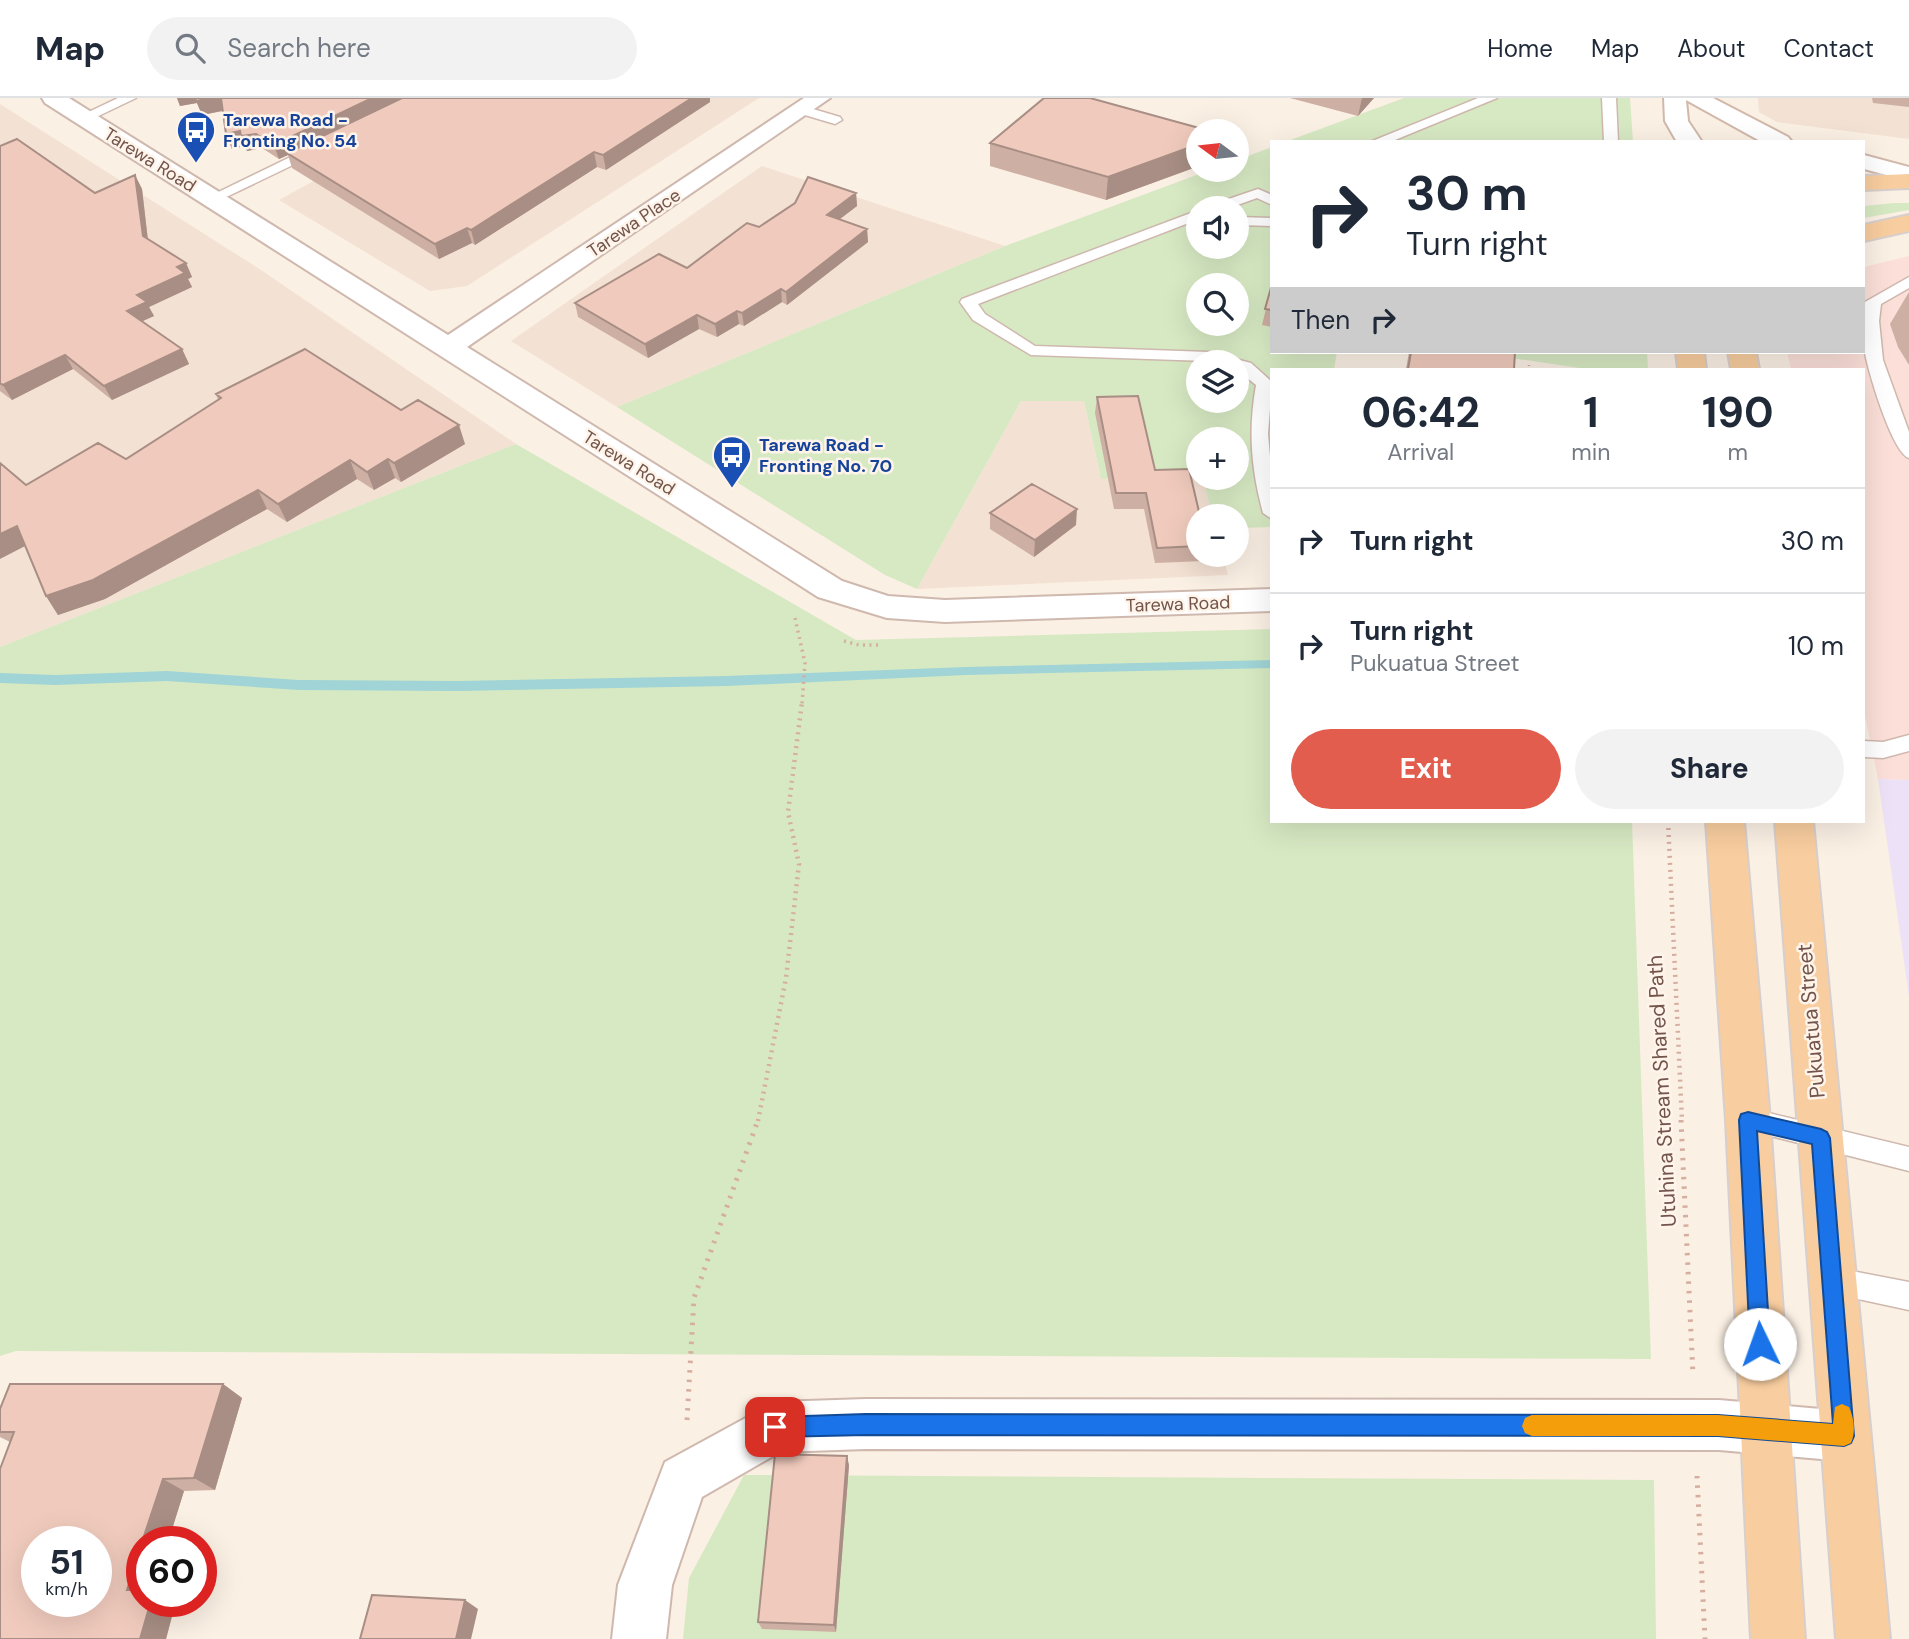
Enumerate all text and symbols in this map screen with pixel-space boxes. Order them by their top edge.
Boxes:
search box [147,17,637,80]
text: Map [35,27,105,70]
icon: search [171,29,209,67]
text: Search here [227,31,371,65]
text: Home [1487,33,1553,64]
text: Map [1591,33,1639,64]
text: About [1677,33,1746,64]
text: Contact [1784,33,1874,64]
place label: Tarewa Road - Fronting No. 54 [223,108,357,153]
bus stop icon: Tarewa Road - Fronting No. 54 [175,109,217,164]
north arrow [1186,119,1250,182]
map controls [1186,119,1249,567]
street label: Tarewa Road [99,122,201,198]
text: 30 m [1406,161,1528,225]
icon: right [1291,168,1382,259]
street label: Tarewa Place [583,183,685,263]
button: sound [1186,196,1249,259]
text: Turn right [1406,223,1548,265]
button: search [1186,273,1249,336]
icon: right [1364,301,1402,339]
text: Then [1291,303,1350,337]
button: layers [1186,350,1249,413]
text: 06:42 [1361,385,1480,440]
text: 1 [1583,385,1599,440]
text: 190 [1702,385,1774,440]
street label: Tarewa Road [578,425,680,501]
button: + [1186,427,1249,490]
place label: Tarewa Road - Fronting No. 70 [759,433,892,478]
bus stop icon: Tarewa Road - Fronting No. 70 [711,434,753,489]
text: Arrival [1387,437,1454,467]
text: min [1571,437,1611,467]
text: m [1728,437,1748,467]
button: − [1186,504,1249,567]
icon: right [1291,522,1329,560]
text: Turn right [1350,524,1474,558]
text: 30 m [1781,524,1844,558]
street label: Tarewa Road [1125,590,1231,618]
text: Turn right [1350,614,1474,648]
icon: right [1291,627,1329,665]
text: 10 m [1788,629,1844,663]
text: Pukuatua Street [1350,648,1520,678]
button: Exit [1291,729,1561,809]
button: Share [1575,729,1844,809]
street label: Pukuatua Street [1790,943,1832,1099]
street label: Utuhina Stream Shared Path [1641,954,1683,1228]
position arrow [1723,1307,1797,1381]
pin [745,1397,805,1457]
icon: arrive [756,1408,794,1446]
speed limit sign: 60 [126,1526,217,1617]
text: 51 [49,1539,84,1585]
text: km/h [45,1577,88,1601]

